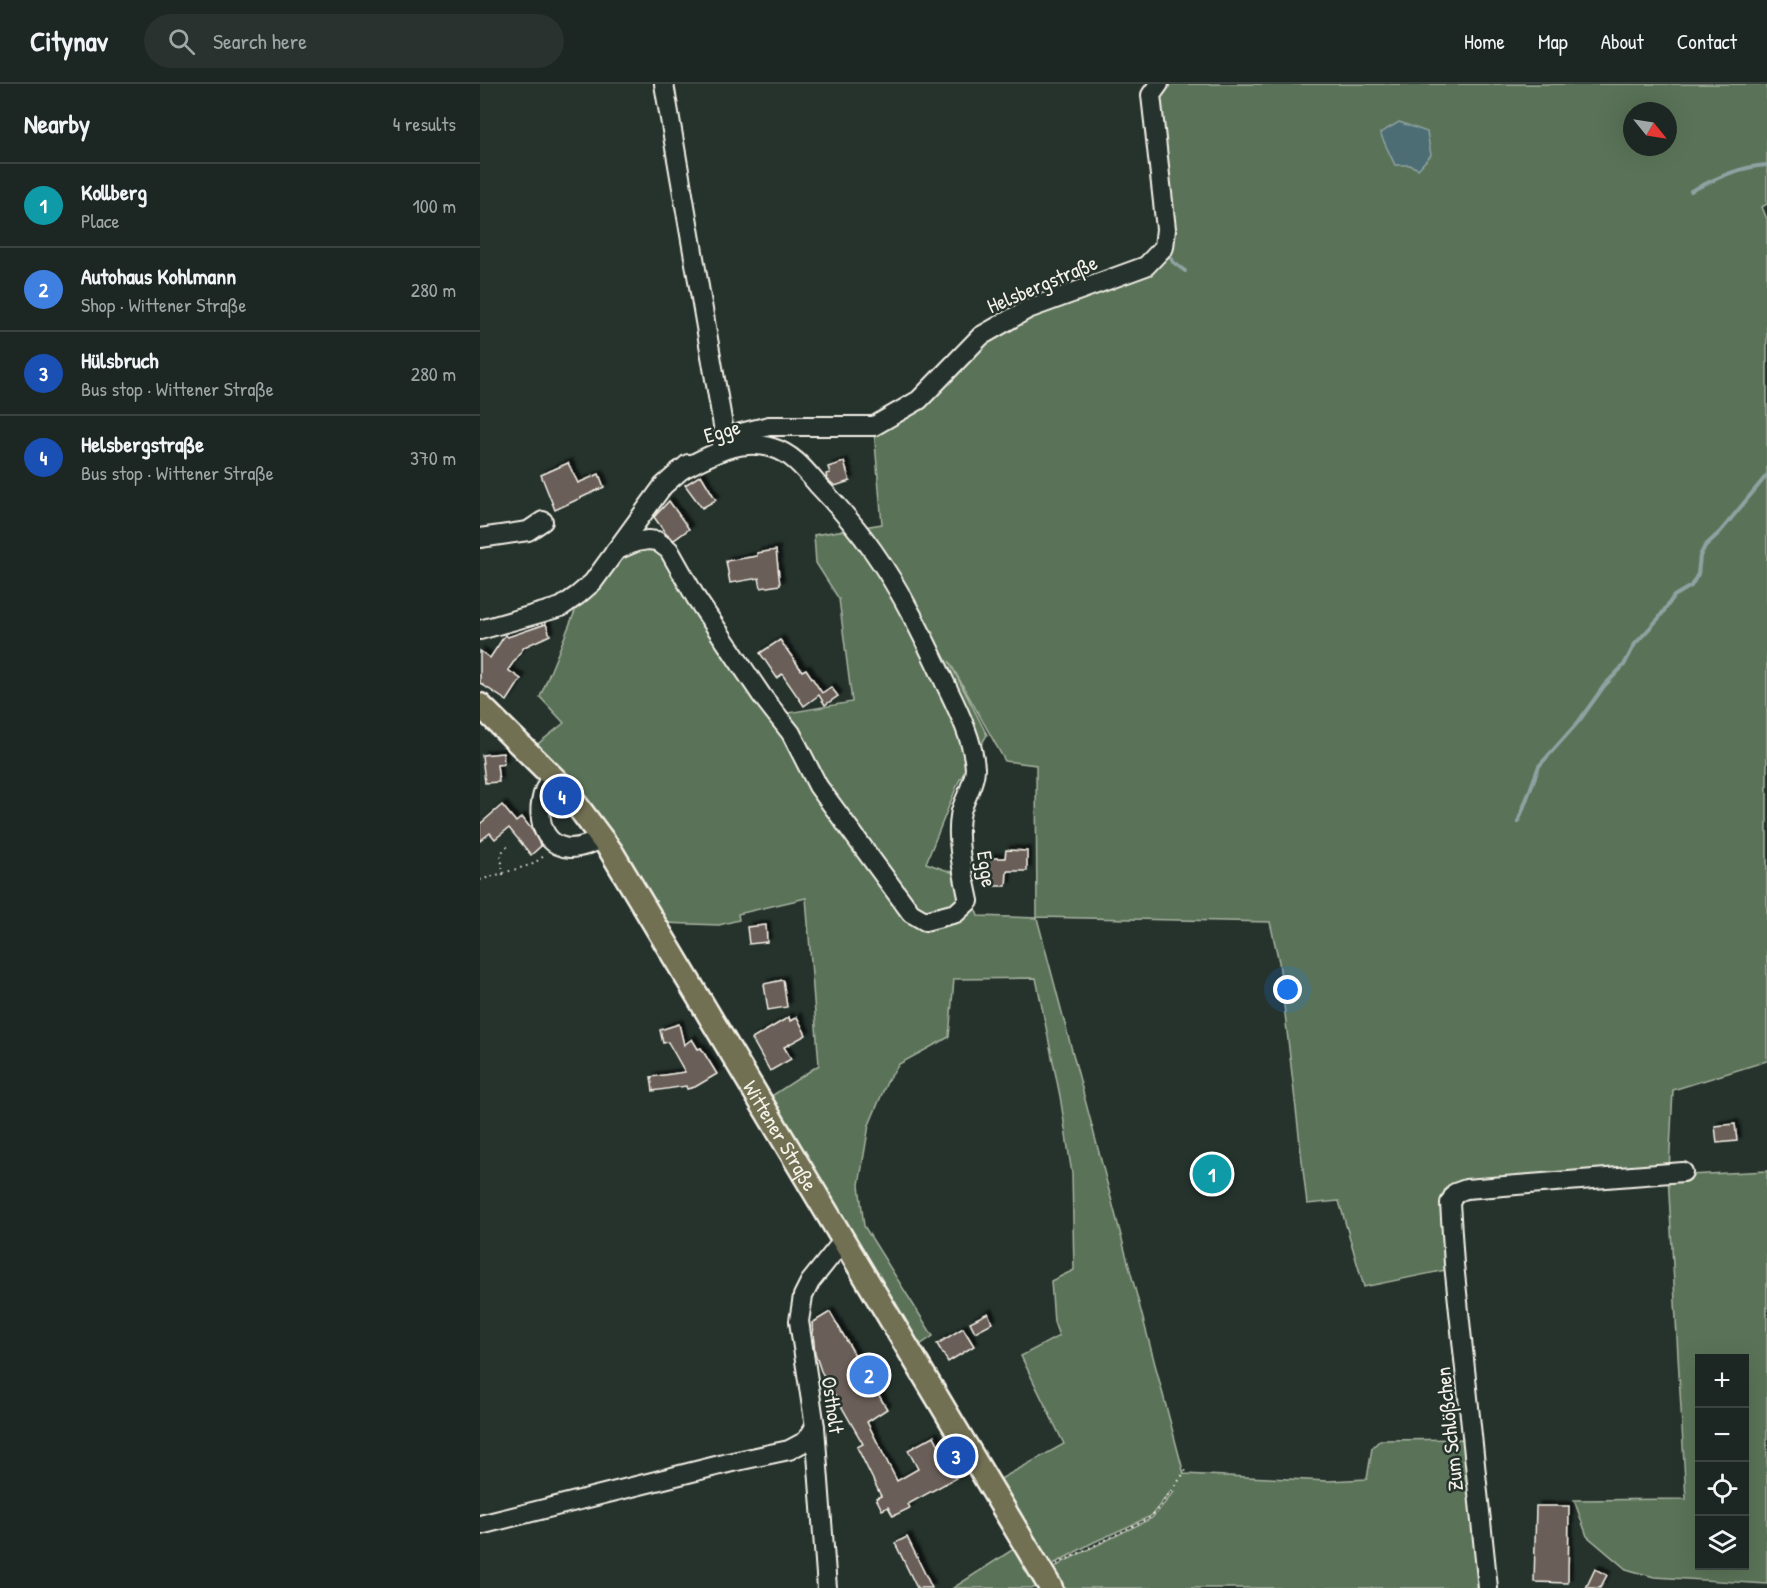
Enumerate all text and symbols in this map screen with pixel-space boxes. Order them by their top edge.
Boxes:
search box [144,14,564,68]
text: Citynav [30,22,108,60]
icon: search [165,25,198,58]
text: Search here [213,26,307,56]
text: Home [1464,27,1505,56]
text: Map [1538,27,1568,56]
text: About [1601,27,1644,56]
text: Contact [1677,27,1737,56]
north arrow [1623,102,1677,156]
text: Nearby [24,106,90,141]
text: 4 results [393,110,456,137]
text: Kollberg [81,177,147,207]
text: 1 [40,192,47,219]
text: 100 m [413,192,456,219]
text: Place [81,207,120,234]
street label: Helsbergstraße [982,248,1102,320]
text: Autohaus Kohlmann [81,261,236,291]
text: 2 [39,276,48,303]
text: 280 m [411,276,456,303]
text: Shop · Wittener Straße [81,291,246,318]
text: Hülsbruch [81,345,159,375]
text: 3 [39,360,48,387]
text: 280 m [411,360,456,387]
text: Bus stop · Wittener Straße [81,375,274,402]
street label: Egge [701,412,743,450]
text: Helsbergstraße [81,429,204,459]
text: 4 [40,444,47,471]
text: 370 m [410,444,456,471]
text: Bus stop · Wittener Straße [81,459,274,486]
pin: 4 [542,774,581,818]
street label: Egge [970,849,1004,889]
your location [1273,975,1302,1004]
street label: Wittener Straße [737,1075,825,1196]
pin: 1 [1192,1152,1232,1196]
pin: 2 [850,1352,888,1398]
map controls [1695,1354,1749,1570]
button: + [1695,1354,1749,1408]
street label: Zum Schlößchen [1428,1365,1470,1493]
street label: Ostholt [815,1375,851,1436]
button: − [1695,1408,1749,1462]
pin: 3 [936,1434,976,1478]
button: locate [1695,1462,1749,1516]
button: layers [1695,1516,1749,1570]

